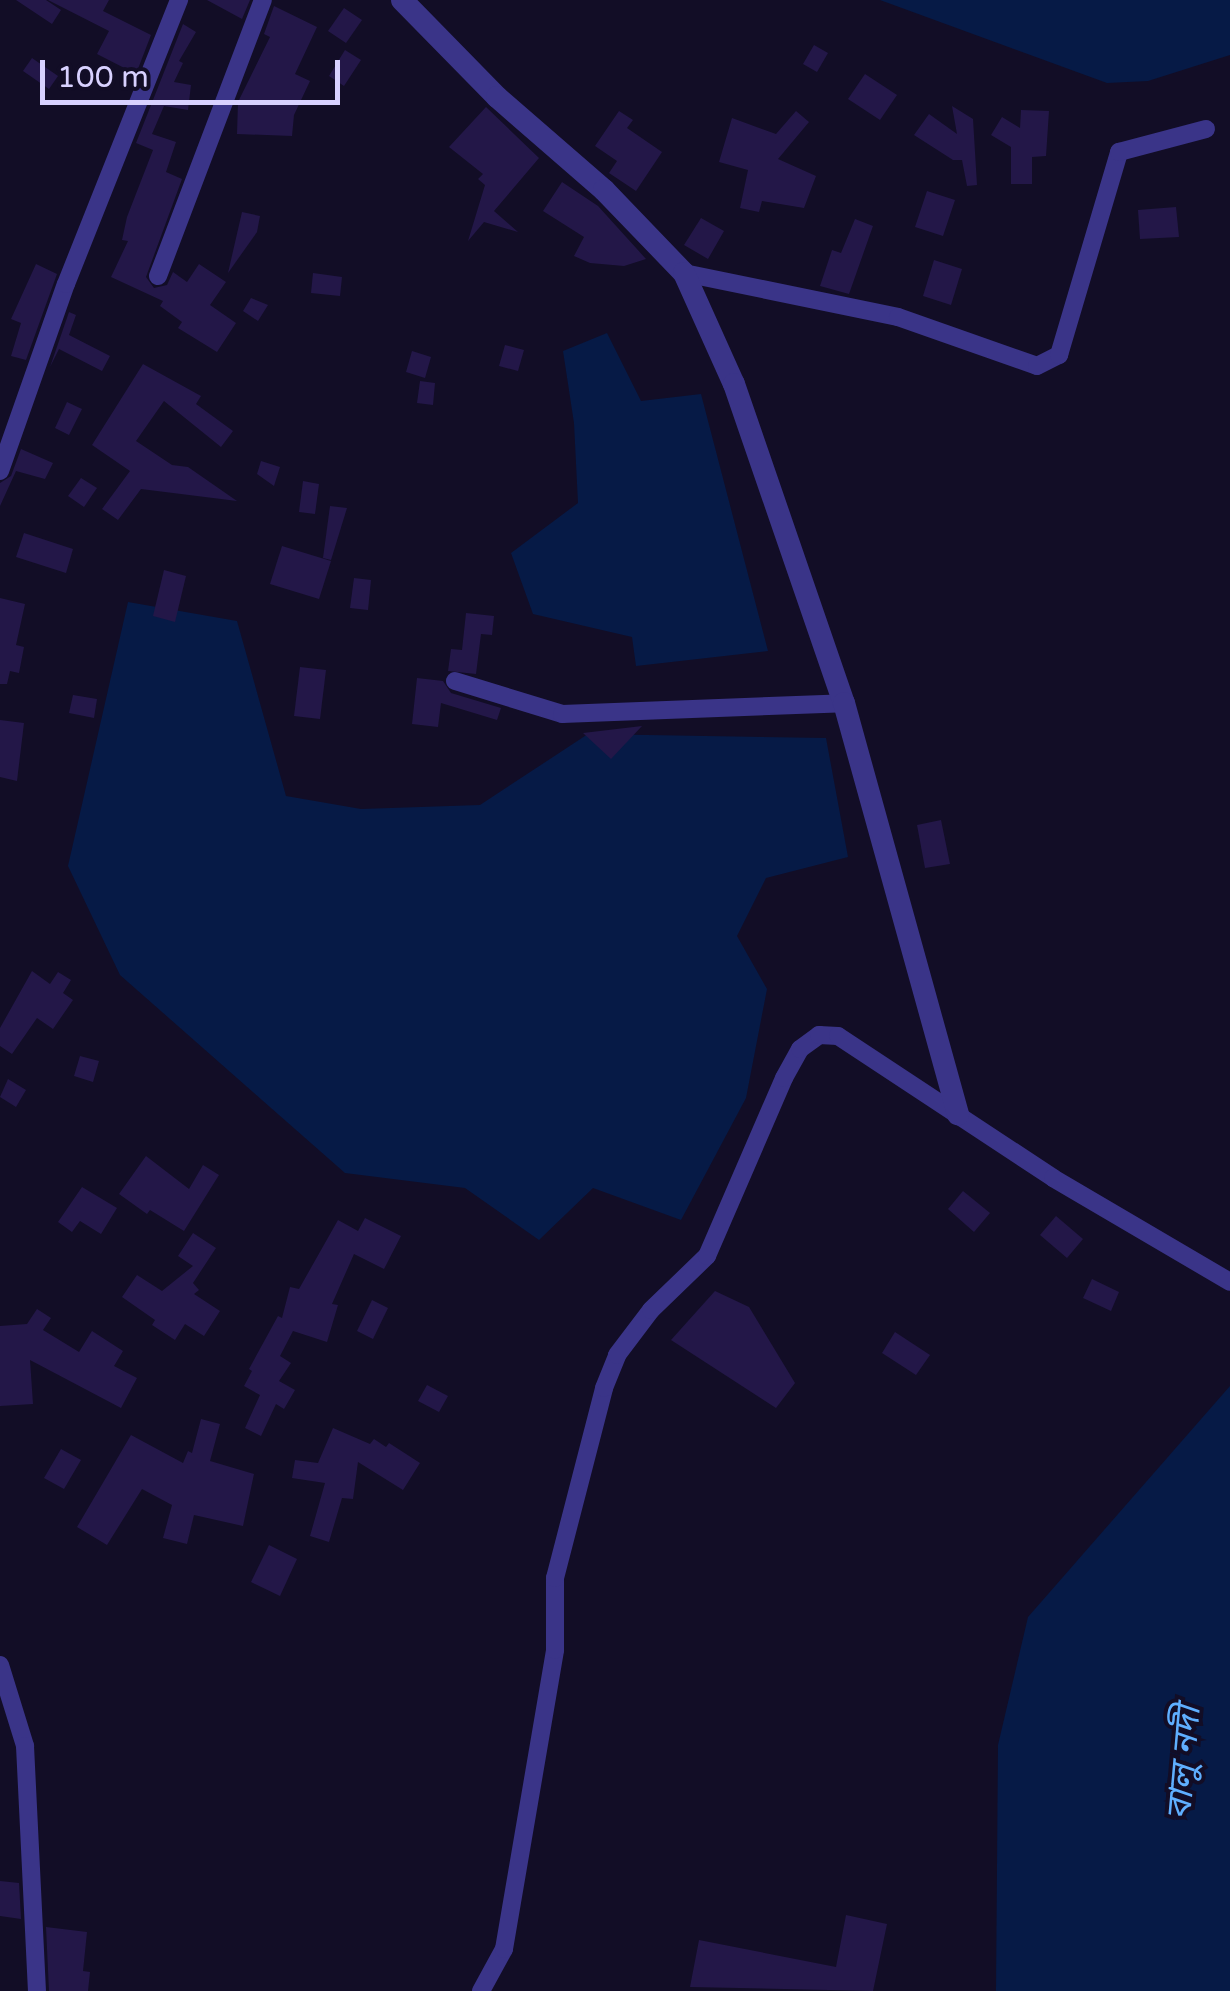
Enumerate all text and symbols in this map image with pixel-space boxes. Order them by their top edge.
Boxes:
scale bar [45,40,345,102]
text: 100 m [57,59,149,96]
water label: বালু নদী [1158,1704,1210,1822]

